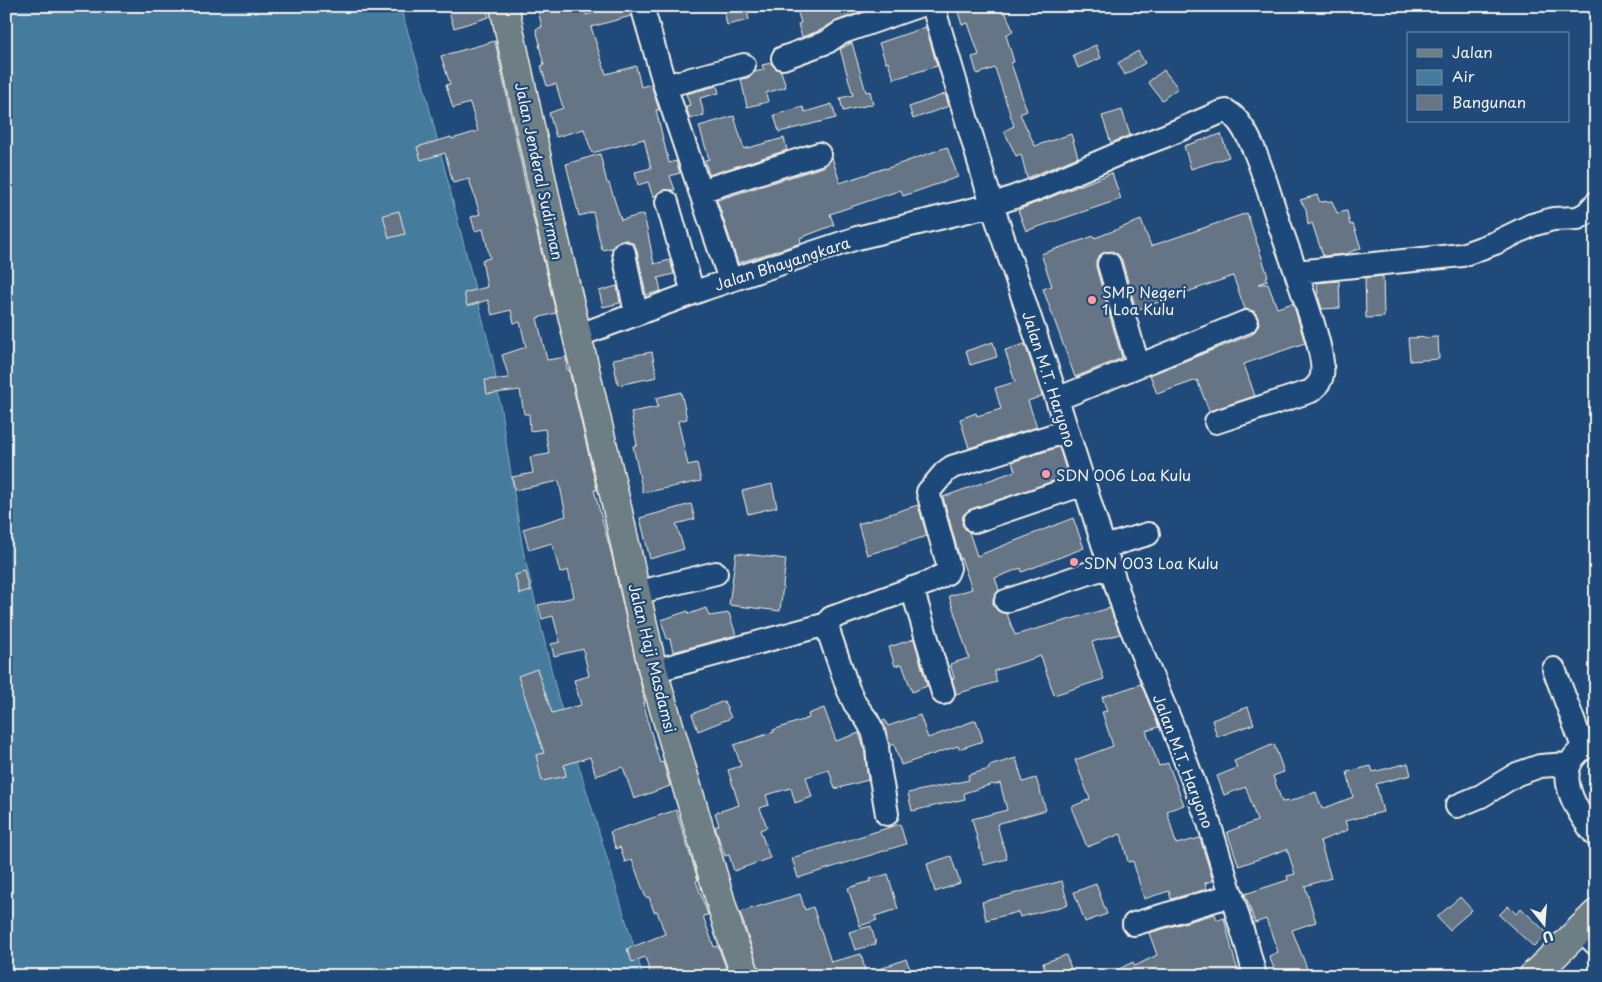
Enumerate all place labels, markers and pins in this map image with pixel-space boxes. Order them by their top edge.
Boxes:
place label: SMP Negeri 1 Loa Kulu [1102,280,1186,320]
marker: SMP Negeri 1 Loa Kulu [1086,294,1098,306]
place label: SDN 006 Loa Kulu [1056,463,1191,486]
marker: SDN 006 Loa Kulu [1040,468,1052,480]
place label: SDN 003 Loa Kulu [1084,551,1219,574]
marker: SDN 003 Loa Kulu [1068,556,1080,568]

